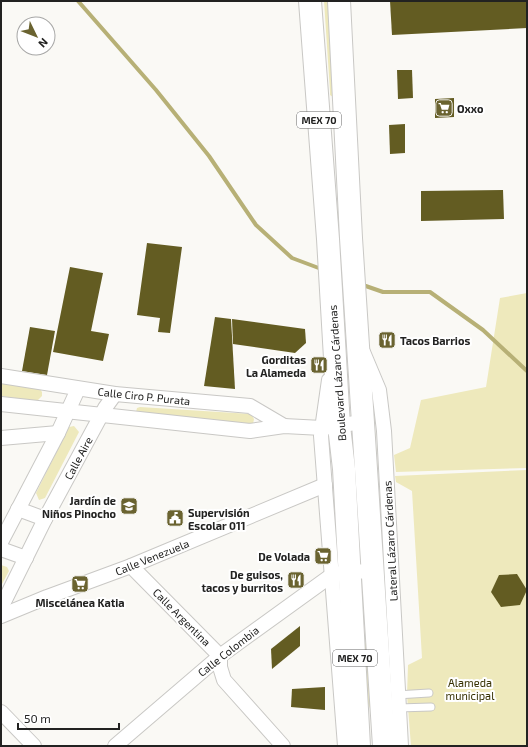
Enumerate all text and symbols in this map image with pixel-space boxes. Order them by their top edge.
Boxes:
north arrow [16,16,56,56]
text: N [36,36,51,51]
supermarket icon: Oxxo [434,98,454,118]
place label: Oxxo [457,102,484,115]
road number: MEX 70 [297,112,341,128]
street label: Boulevard Lázaro Cárdenas [326,304,348,442]
restaurant icon: Tacos Barrios [377,330,397,350]
place label: Tacos Barrios [400,334,470,347]
place label: Gorditas La Alameda [246,353,306,379]
restaurant icon: Gorditas La Alameda [309,355,329,375]
street label: Calle Ciro P. Purata [97,385,191,407]
street label: Calle Aire [61,434,95,482]
street label: Lateral Lázaro Cárdenas [380,480,400,602]
place label: Jardín de Niños Pinocho [42,494,117,520]
school or university icon: Jardín de Niños Pinocho [119,496,139,516]
place label: Supervisión Escolar 011 [188,506,250,532]
public building icon: Supervisión Escolar 011 [165,508,185,528]
street label: Calle Venezuela [113,536,191,578]
supermarket icon: De Volada [313,546,333,566]
place label: De Volada [258,550,310,563]
place label: De guisos, tacos y burritos [202,568,283,595]
restaurant icon: De guisos, tacos y burritos [286,570,306,590]
supermarket icon: Miscelánea Katia [70,574,90,594]
street label: Calle Argentina [151,586,213,648]
place label: Miscelánea Katia [35,596,125,609]
street label: Calle Colombia [195,623,261,679]
road number: MEX 70 [333,650,377,666]
park label: Alameda municipal [446,676,495,702]
scale bar [18,705,119,731]
text: 50 m [24,711,51,725]

